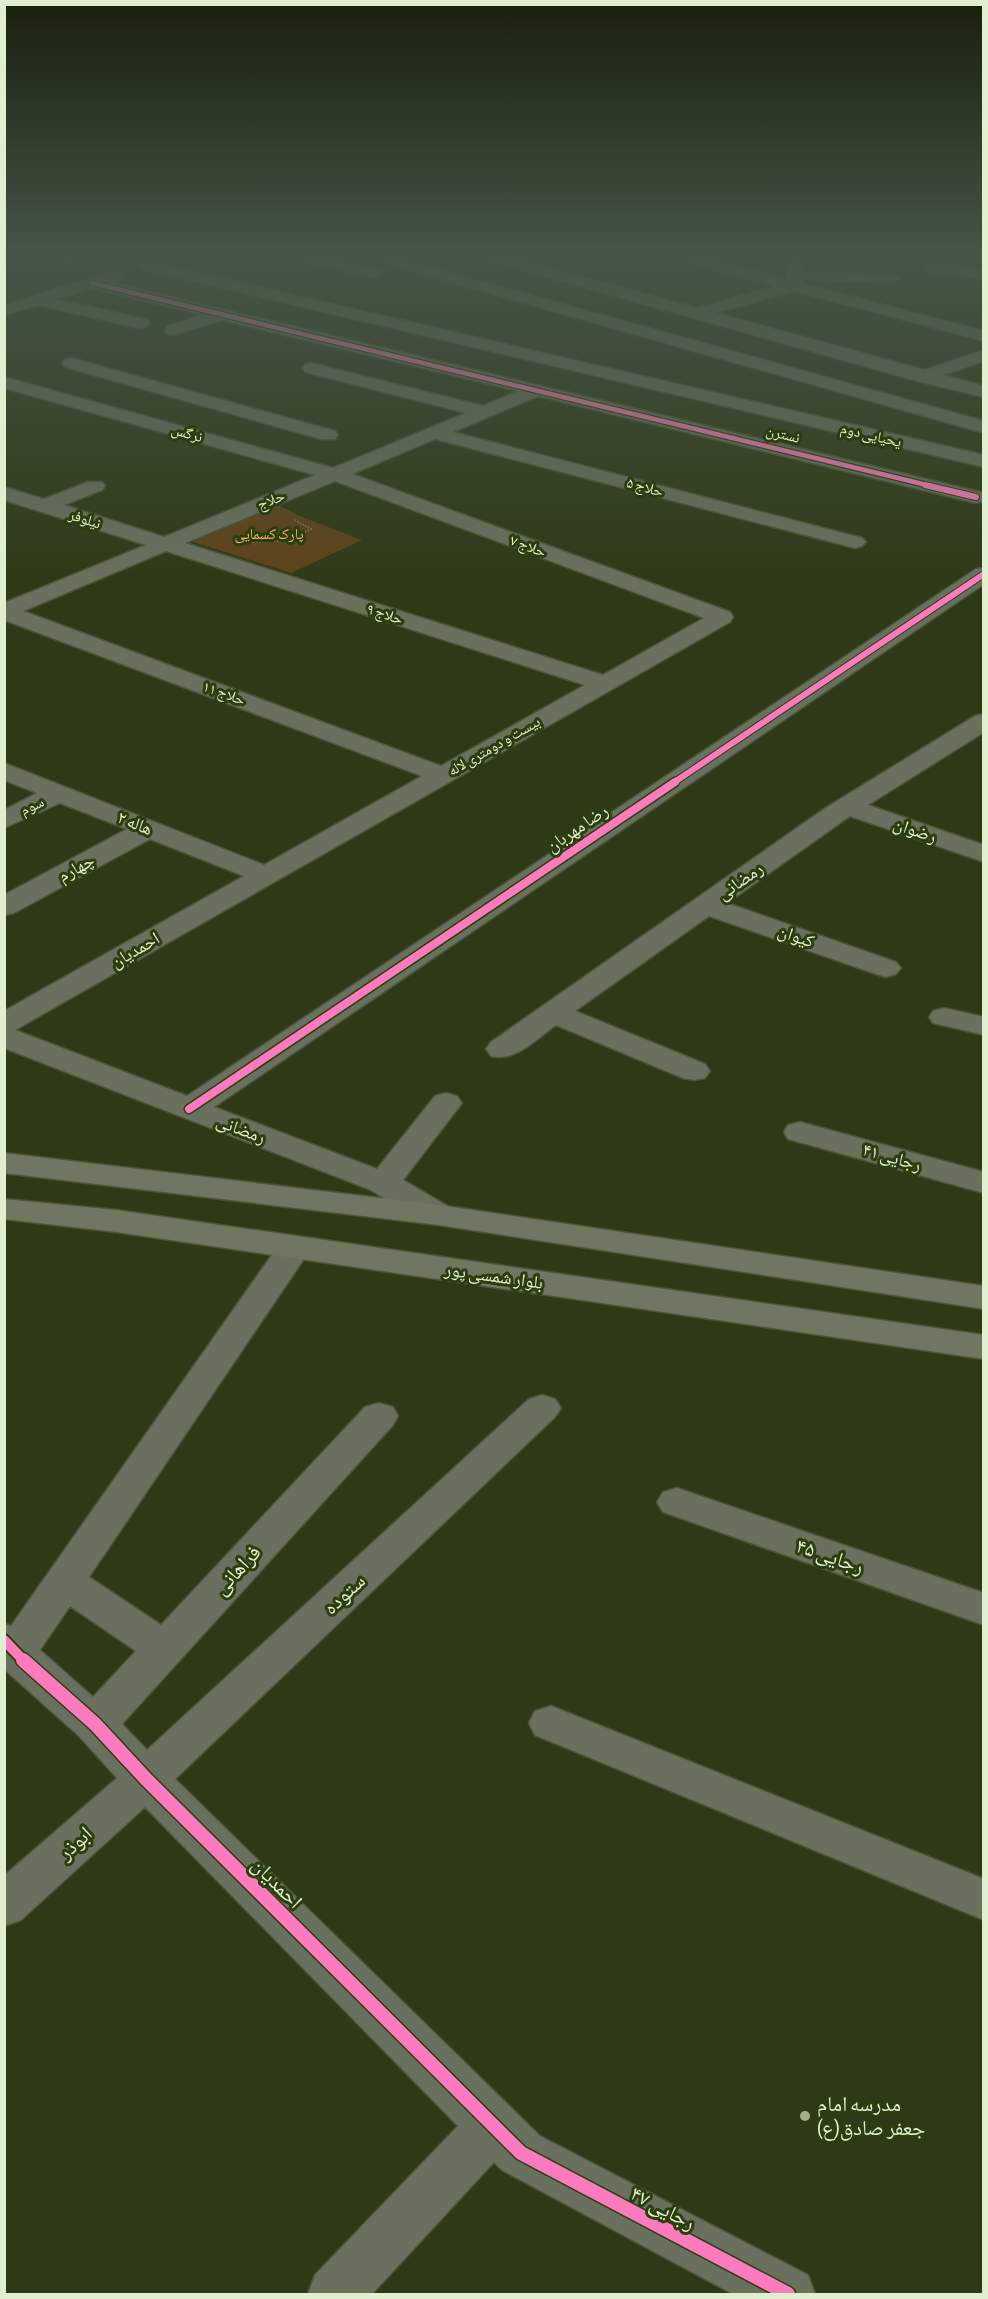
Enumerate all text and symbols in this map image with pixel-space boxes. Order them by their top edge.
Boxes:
street label: یحیایی دوم [838,419,904,452]
street label: نرگس [169,420,205,447]
street label: نسترن [764,421,802,448]
street label: حلاج ۵ [625,474,666,502]
street label: حلاج [255,486,288,515]
street label: نیلوفر [66,505,103,533]
park label: پارک کسمایی [234,525,304,544]
street label: حلاج ۷ [507,531,549,562]
street label: حلاج ۹ [364,600,406,629]
street label: حلاج ۱۱ [200,677,248,710]
street label: بیست و دومتری لاله [445,712,544,781]
street label: سوم [17,793,47,820]
street label: رضا مهربان [542,799,612,857]
street label: هاله ۲ [114,806,156,839]
street label: رضوان [890,812,940,848]
street label: چهارم [54,849,99,888]
street label: رمضانی [713,857,767,905]
street label: کیوان [775,920,818,953]
street label: احمدیان [107,927,163,973]
street label: رمضانی [213,1110,269,1148]
street label: رجایی ۴۱ [860,1138,924,1176]
street label: بلوار شمسی پور [442,1258,545,1294]
street label: رجایی ۴۵ [793,1532,867,1580]
street label: فراهانی [208,1540,266,1600]
street label: ستوده [317,1568,369,1619]
street label: ابوذر [52,1821,97,1865]
street label: احمدیان [247,1852,308,1913]
place label: مدرسه امام جعفر صادق(ع) [817,2091,925,2141]
marker: مدرسه امام جعفر صادق(ع) [798,2109,812,2123]
street label: رجایی ۴۷ [626,2180,700,2236]

